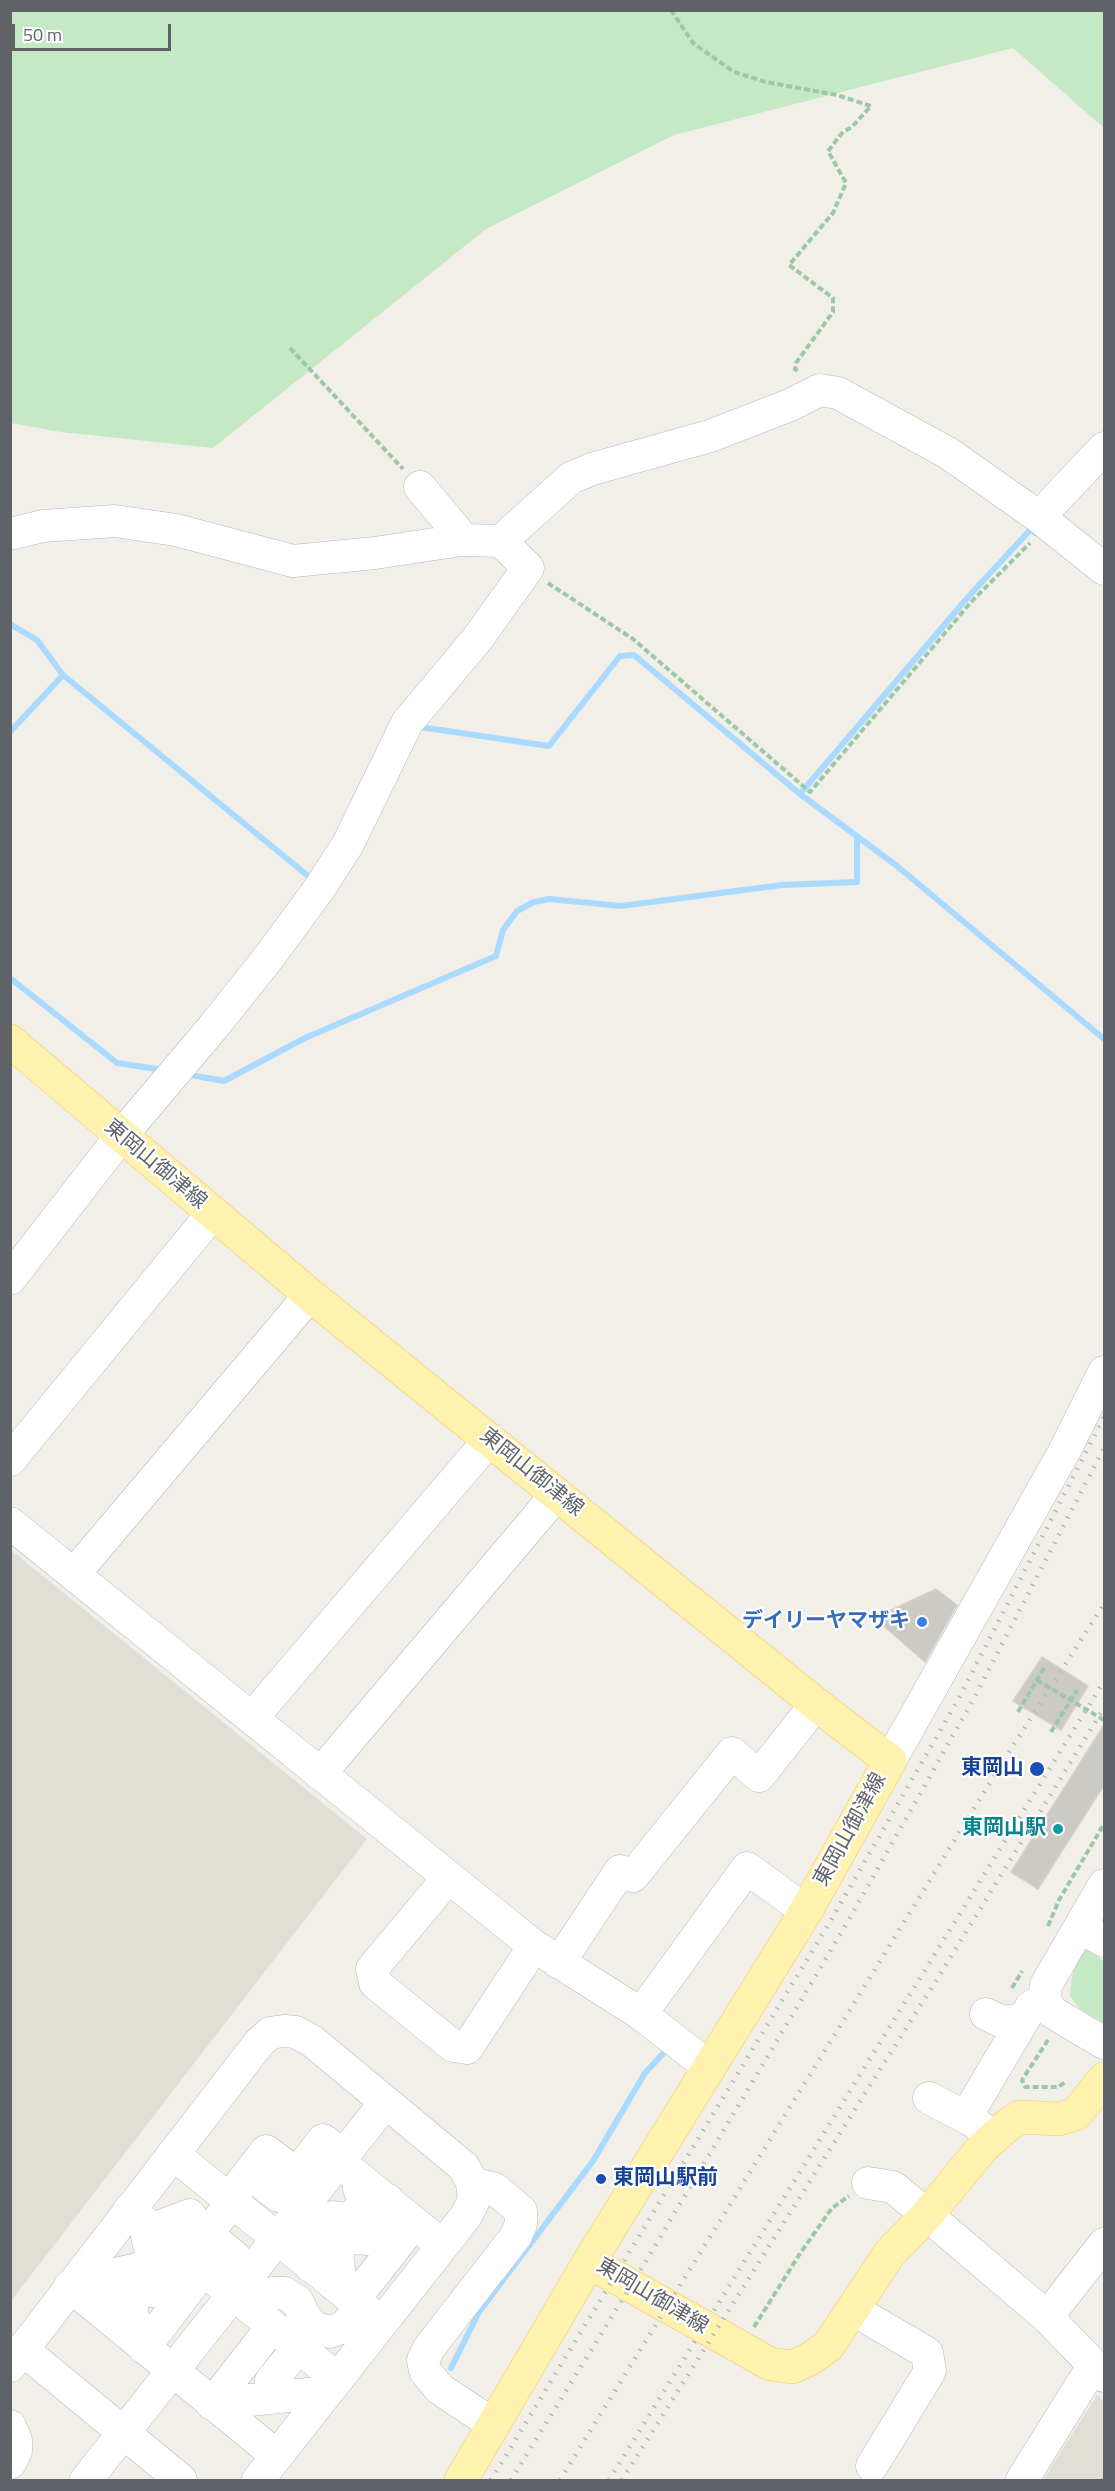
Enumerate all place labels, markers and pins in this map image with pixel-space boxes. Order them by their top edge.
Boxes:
place label: デイリーヤマザキ [742,1609,910,1635]
marker: デイリーヤマザキ [915,1615,929,1629]
place label: 東岡山 [961,1756,1024,1782]
marker: 東岡山 [1028,1760,1046,1778]
place label: 東岡山駅 [962,1816,1046,1842]
marker: 東岡山駅 [1051,1822,1065,1836]
place label: 東岡山駅前 [613,2166,718,2192]
marker: 東岡山駅前 [594,2172,608,2186]

